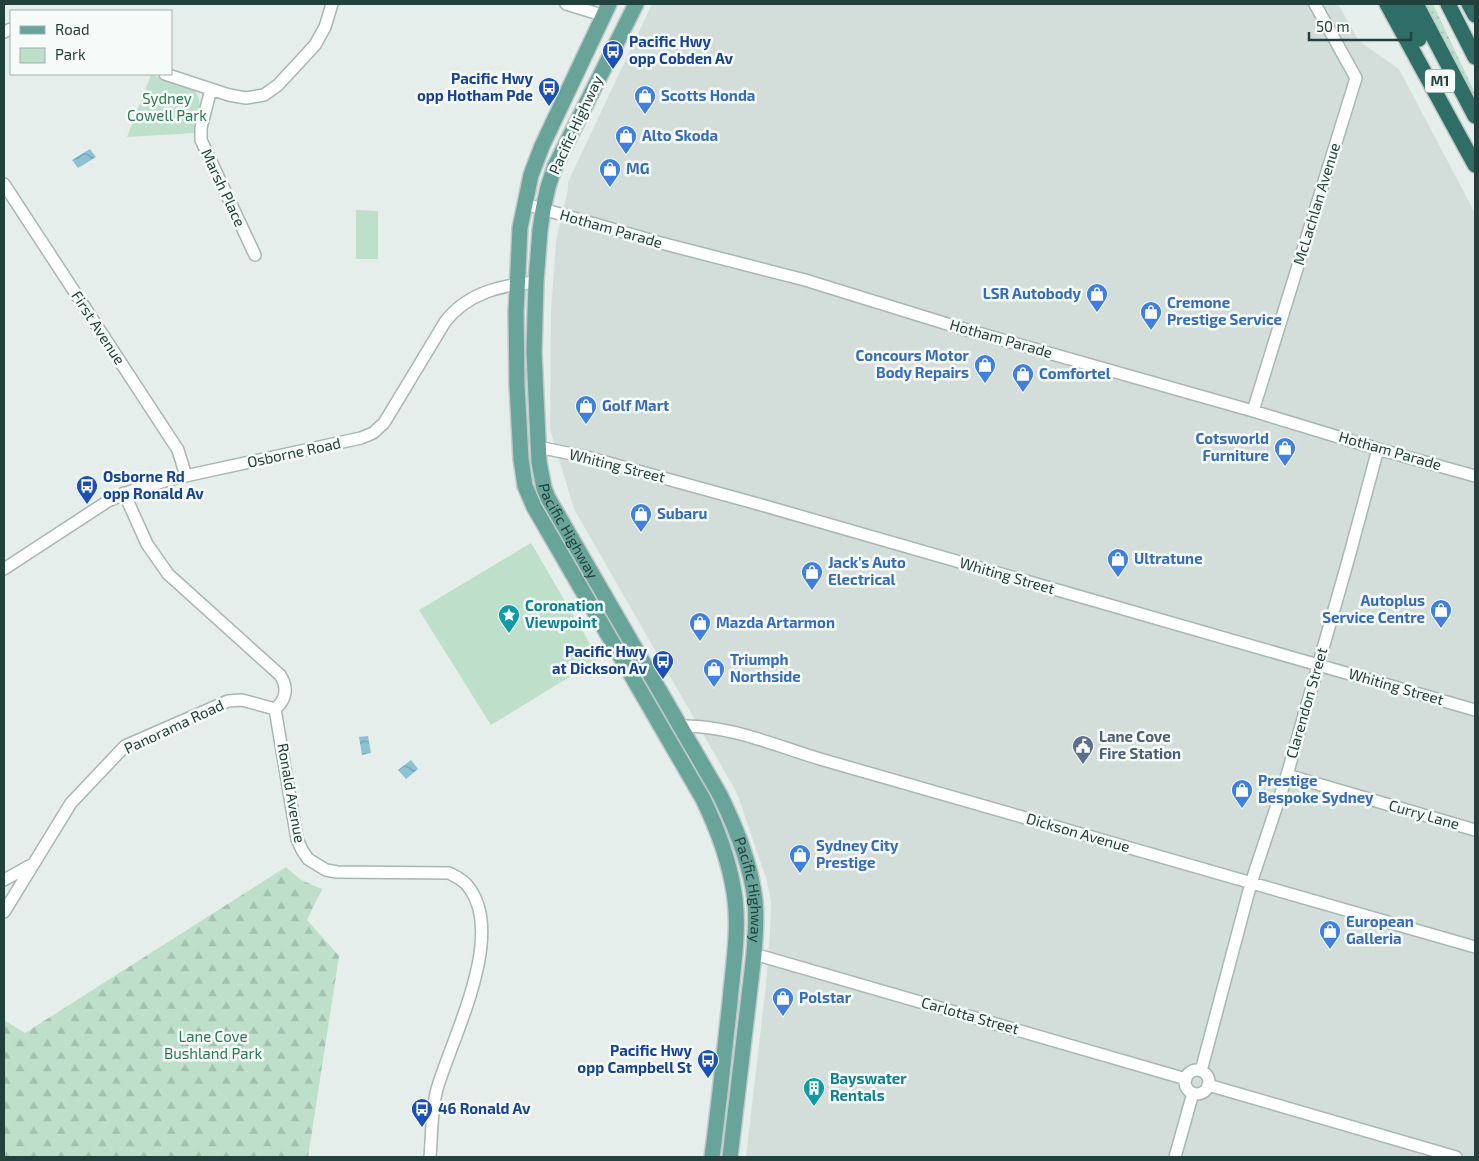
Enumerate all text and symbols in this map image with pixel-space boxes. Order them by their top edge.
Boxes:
legend [10,10,172,75]
scale bar [1309,10,1412,42]
text: 50 m [1316,17,1350,35]
text: Road [55,20,90,38]
place label: Pacific Hwy opp Cobden Av [629,32,733,67]
bus stop icon: Pacific Hwy opp Cobden Av [601,39,625,70]
text: Park [55,45,86,63]
place label: Pacific Hwy opp Hotham Pde [417,69,534,104]
road number: M1 [1425,70,1455,92]
street label: Pacific Highway [544,72,606,177]
bus stop icon: Pacific Hwy opp Hotham Pde [537,76,561,107]
shop icon: Scotts Honda [633,84,657,115]
place label: Scotts Honda [661,86,755,104]
park label: Sydney Cowell Park [127,89,207,124]
shop icon: Alto Skoda [614,124,638,155]
place label: Alto Skoda [642,126,718,144]
street label: McLachlan Avenue [1289,140,1343,267]
street label: Marsh Place [198,146,250,229]
shop icon: MG [598,157,622,188]
place label: MG [626,159,649,177]
street label: Hotham Parade [558,205,665,251]
shop icon: LSR Autobody [1085,282,1109,313]
place label: LSR Autobody [983,284,1082,303]
street label: First Avenue [68,287,129,368]
place label: Cremone Prestige Service [1167,293,1282,328]
shop icon: Cremone Prestige Service [1139,300,1163,331]
street label: Hotham Parade [948,315,1055,361]
place label: Concours Motor Body Repairs [855,346,970,382]
shop icon: Concours Motor Body Repairs [973,353,997,384]
shop icon: Comfortel [1011,362,1035,393]
place label: Comfortel [1039,364,1111,382]
shop icon: Golf Mart [574,394,598,425]
place label: Golf Mart [602,396,669,414]
street label: Hotham Parade [1337,427,1444,473]
place label: Cotsworld Furniture [1195,429,1269,464]
street label: Osborne Road [245,433,342,471]
shop icon: Cotsworld Furniture [1273,436,1297,467]
street label: Whiting Street [567,444,667,486]
place label: Osborne Rd opp Ronald Av [103,467,204,502]
bus stop icon: Osborne Rd opp Ronald Av [75,474,99,505]
street label: Pacific Highway [535,482,603,582]
shop icon: Subaru [629,502,653,533]
place label: Subaru [657,504,707,522]
shop icon: Ultratune [1106,547,1130,578]
place label: Ultratune [1134,549,1203,567]
place label: Jack's Auto Electrical [828,553,906,588]
street label: Whiting Street [958,553,1057,597]
shop icon: Jack's Auto Electrical [800,560,824,591]
place label: Autoplus Service Centre [1322,591,1425,626]
place label: Coronation Viewpoint [525,596,604,631]
shop icon: Autoplus Service Centre [1429,598,1453,629]
place icon: Coronation Viewpoint [497,603,521,634]
shop icon: Mazda Artarmon [688,611,712,642]
place label: Mazda Artarmon [716,613,835,631]
place label: Pacific Hwy at Dickson Av [552,642,648,677]
street label: Clarendon Street [1282,645,1331,760]
bus stop icon: Pacific Hwy at Dickson Av [651,649,675,680]
place label: Triumph Northside [730,650,801,685]
shop icon: Triumph Northside [702,657,726,688]
street label: Whiting Street [1347,664,1446,708]
street label: Panorama Road [121,695,226,757]
place label: Lane Cove Fire Station [1099,727,1181,762]
public building icon: Lane Cove Fire Station [1071,734,1095,765]
street label: Ronald Avenue [274,742,310,844]
place label: Prestige Bespoke Sydney [1258,771,1374,807]
shop icon: Prestige Bespoke Sydney [1230,778,1254,809]
street label: Curry Lane [1387,795,1462,833]
street label: Dickson Avenue [1024,809,1132,855]
street label: Pacific Highway [731,834,766,944]
place label: Sydney City Prestige [816,836,899,871]
shop icon: Sydney City Prestige [788,843,812,874]
place label: European Galleria [1346,912,1414,947]
shop icon: European Galleria [1318,919,1342,950]
shop icon: Polstar [771,986,795,1017]
place label: Polstar [799,988,852,1006]
street label: Carlotta Street [920,993,1021,1038]
park label: Lane Cove Bushland Park [164,1027,262,1062]
place label: Pacific Hwy opp Campbell St [577,1041,693,1076]
bus stop icon: Pacific Hwy opp Campbell St [696,1048,720,1079]
place label: Bayswater Rentals [830,1069,907,1104]
building icon: Bayswater Rentals [802,1076,826,1107]
bus stop icon: 46 Ronald Av [410,1097,434,1128]
place label: 46 Ronald Av [438,1099,531,1117]

